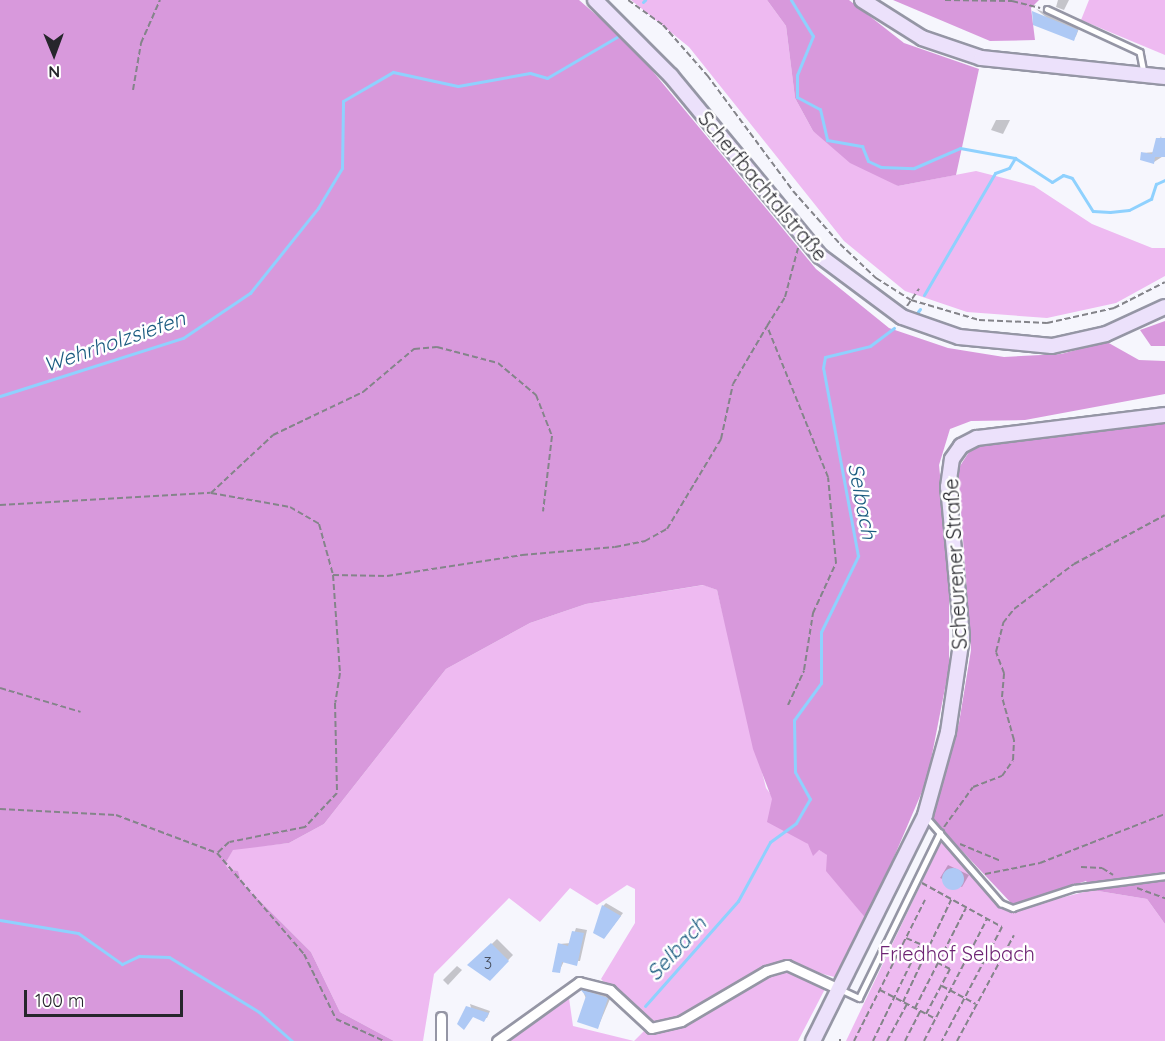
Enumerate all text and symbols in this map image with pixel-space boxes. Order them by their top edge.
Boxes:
north arrow [24,24,84,84]
text: N [48,62,60,82]
street label: Scherfbachtalstraße [693,106,833,266]
water label: Wehrholzsiefen [40,305,188,377]
water label: Selbach [843,461,883,541]
street label: Scheurener Straße [939,478,971,650]
water label: Selbach [641,911,711,985]
park label: Friedhof Selbach [879,941,1035,965]
house number: 3 [484,953,492,973]
scale bar [27,978,186,1016]
text: 100 m [35,989,84,1012]

